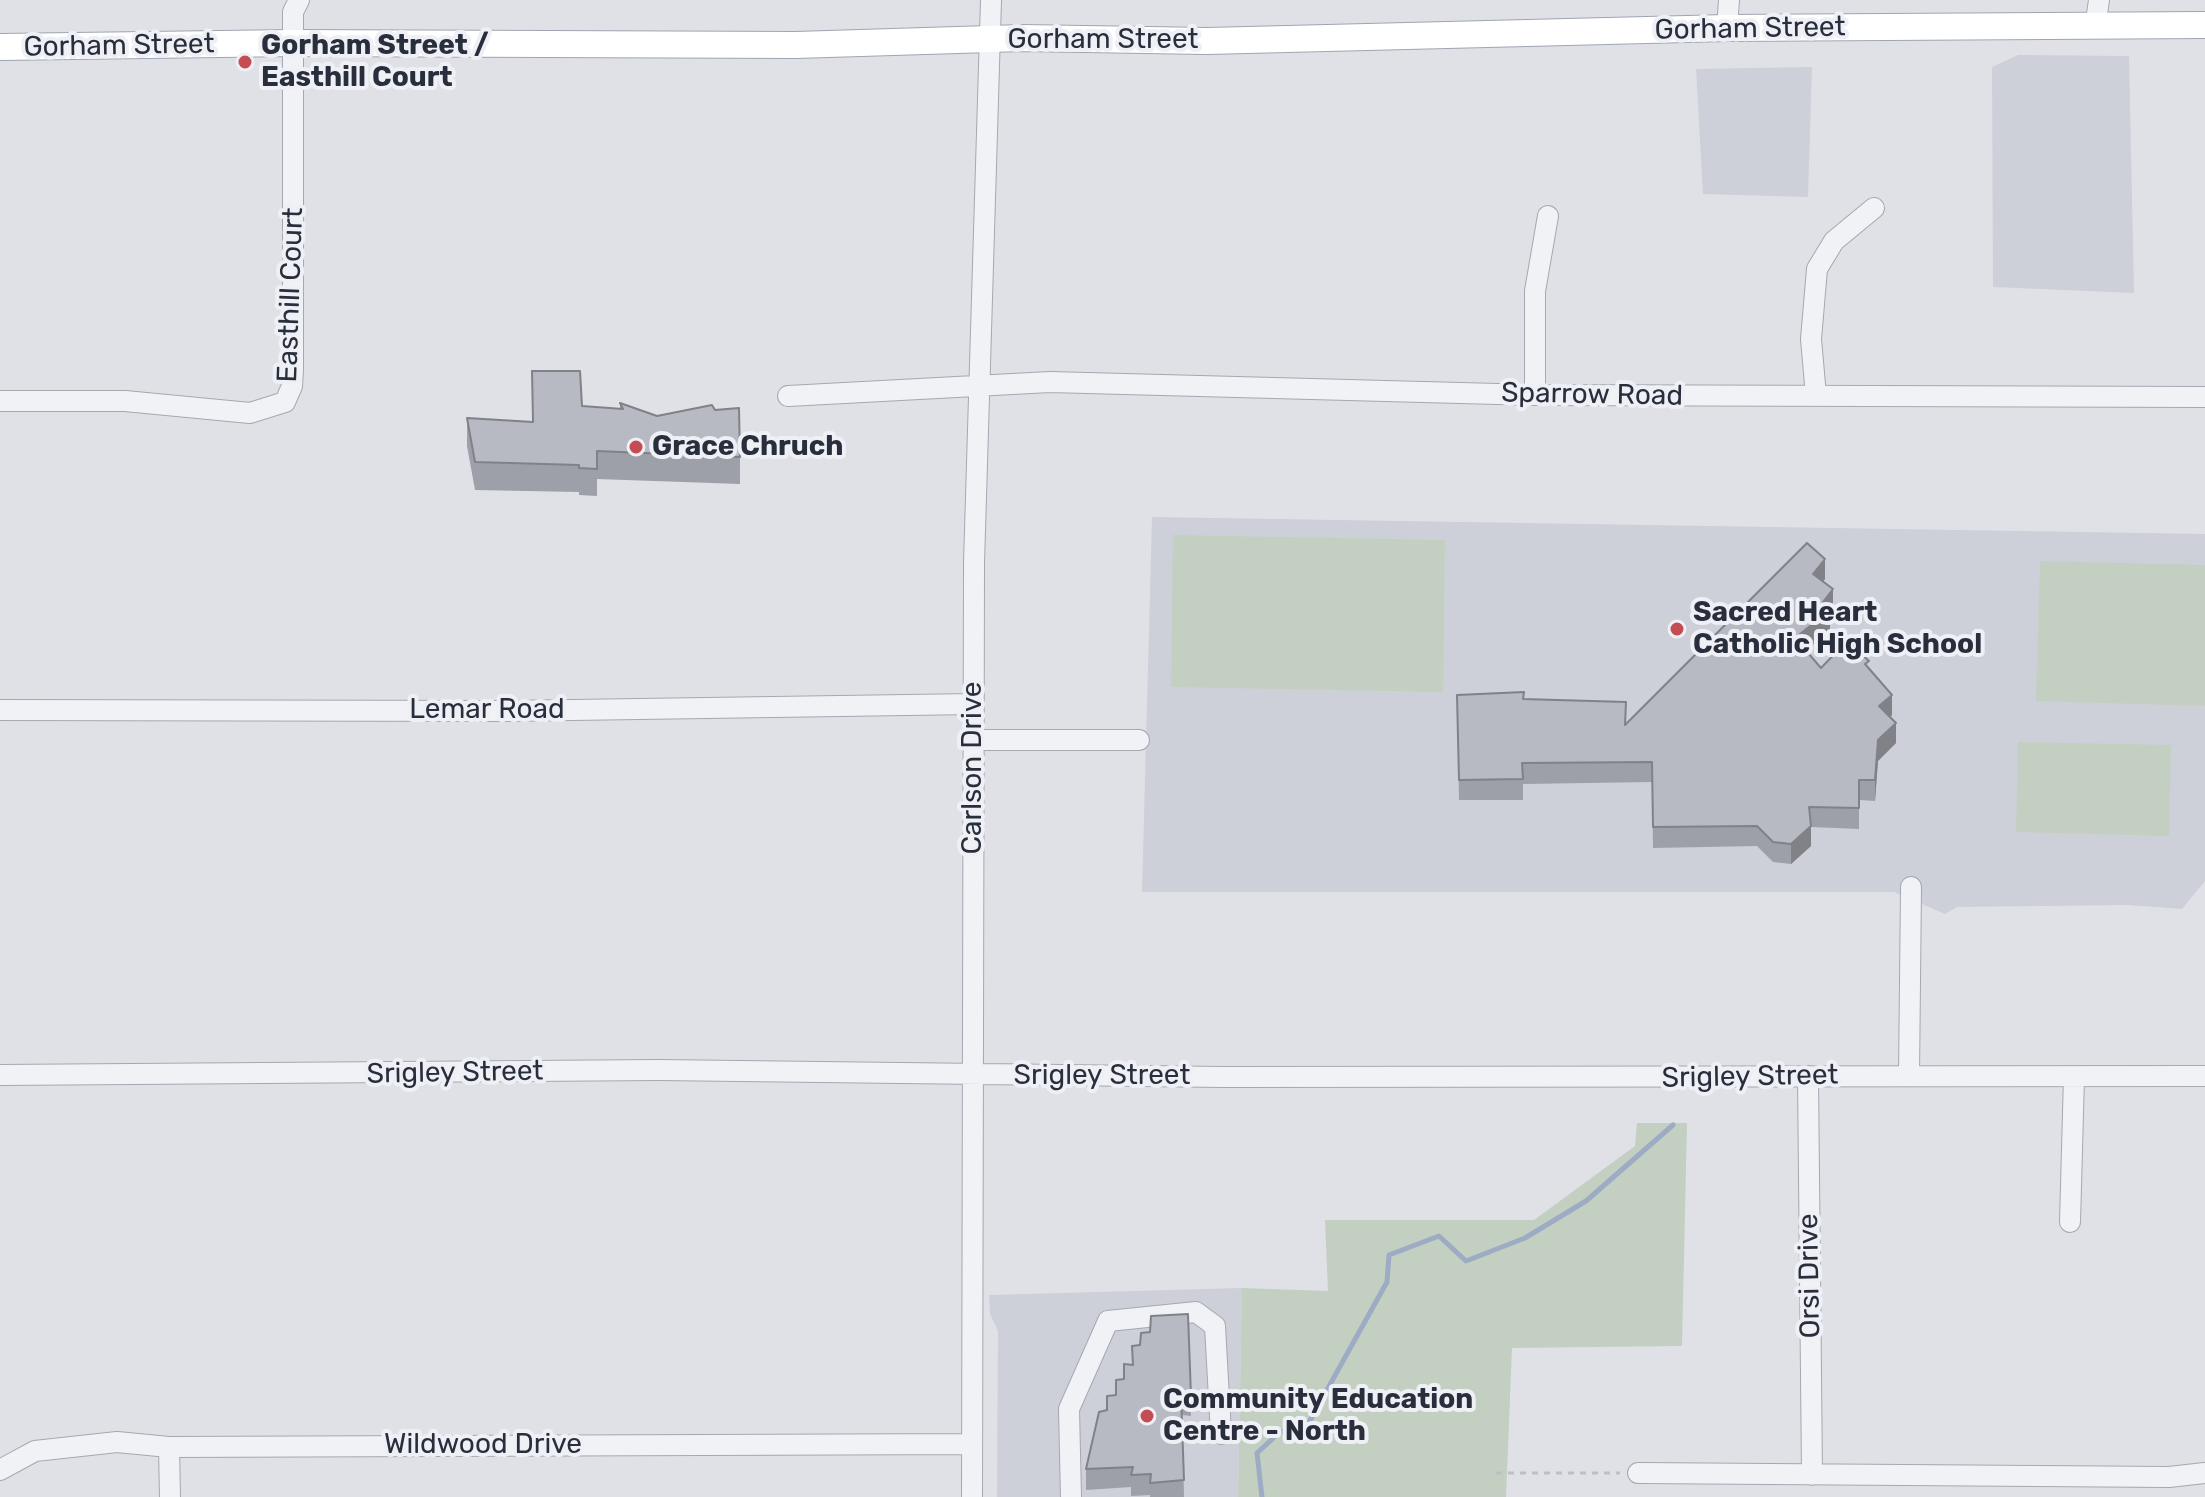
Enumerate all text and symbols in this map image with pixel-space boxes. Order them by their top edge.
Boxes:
street label: Gorham Street [1654,11,1846,47]
street label: Gorham Street [1008,23,1198,57]
street label: Gorham Street [23,28,215,64]
place label: Gorham Street / Easthill Court [261,29,489,95]
marker: Gorham Street / Easthill Court [236,53,254,71]
street label: Easthill Court [271,207,311,383]
street label: Sparrow Road [1501,377,1683,413]
place label: Grace Chruch [652,430,844,464]
marker: Grace Chruch [627,438,645,456]
place label: Sacred Heart Catholic High School [1693,596,1982,662]
marker: Sacred Heart Catholic High School [1668,620,1686,638]
street label: Carlson Drive [956,681,990,855]
street label: Lemar Road [409,693,565,727]
street label: Srigley Street [366,1055,544,1091]
street label: Srigley Street [1014,1059,1190,1093]
street label: Srigley Street [1661,1059,1839,1095]
street label: Orsi Drive [1792,1213,1828,1339]
place label: Community Education Centre - North [1163,1383,1473,1449]
marker: Community Education Centre - North [1138,1407,1156,1425]
street label: Wildwood Drive [384,1428,582,1462]

